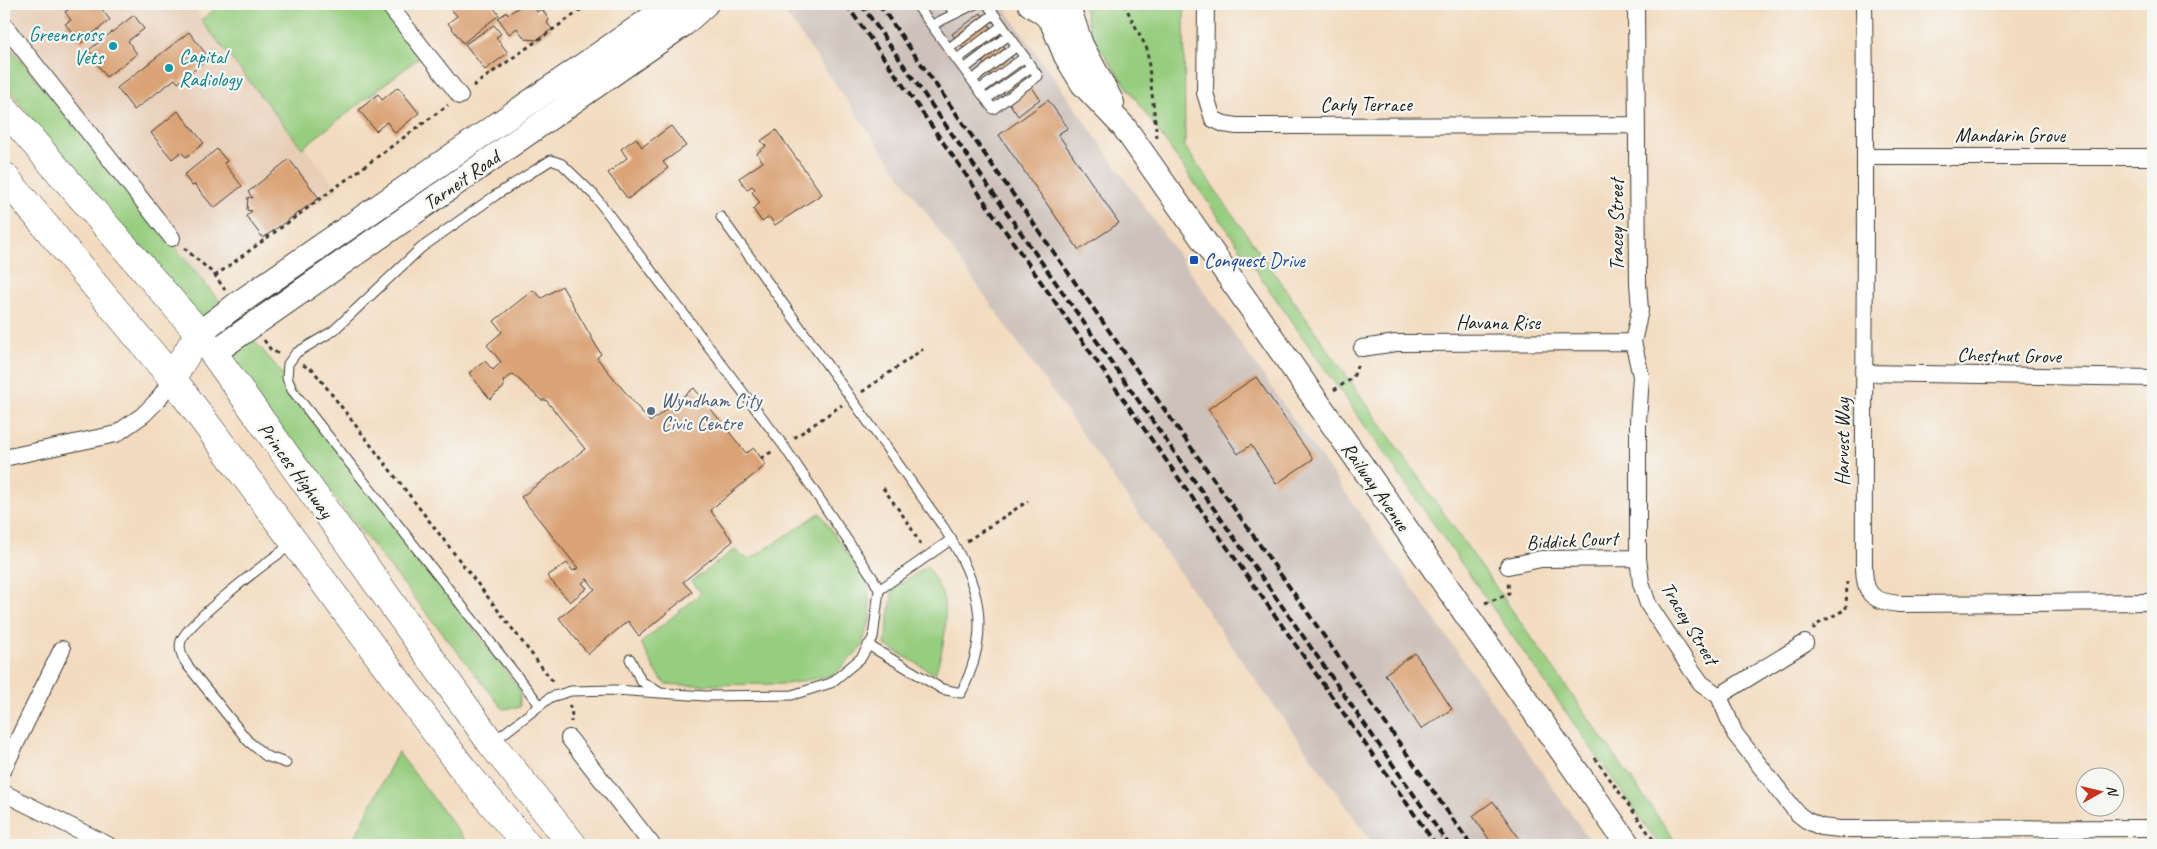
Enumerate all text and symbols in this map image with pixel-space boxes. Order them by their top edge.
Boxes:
place label: Greencross Vets [29,22,105,70]
marker: Greencross Vets [107,40,119,52]
place label: Capital Radiology [179,44,243,92]
marker: Capital Radiology [163,62,175,74]
street label: Carly Terrace [1320,92,1413,117]
street label: Mandarin Grove [1955,123,2066,148]
street label: Tarneit Road [418,143,507,216]
street label: Tracey Street [1604,176,1629,271]
place label: Conquest Drive [1204,248,1306,273]
marker: Conquest Drive [1188,254,1200,266]
street label: Havana Rise [1456,310,1542,335]
street label: Chestnut Grove [1957,342,2063,369]
place label: Wyndham City Civic Centre [661,388,763,436]
street label: Harvest Way [1830,397,1855,486]
marker: Wyndham City Civic Centre [645,405,657,417]
street label: Princes Highway [253,418,339,524]
street label: Railway Avenue [1336,437,1416,537]
street label: Biddick Court [1526,525,1622,555]
street label: Tracey Street [1655,577,1726,672]
north arrow [2074,766,2124,816]
text: N [2103,785,2122,798]

